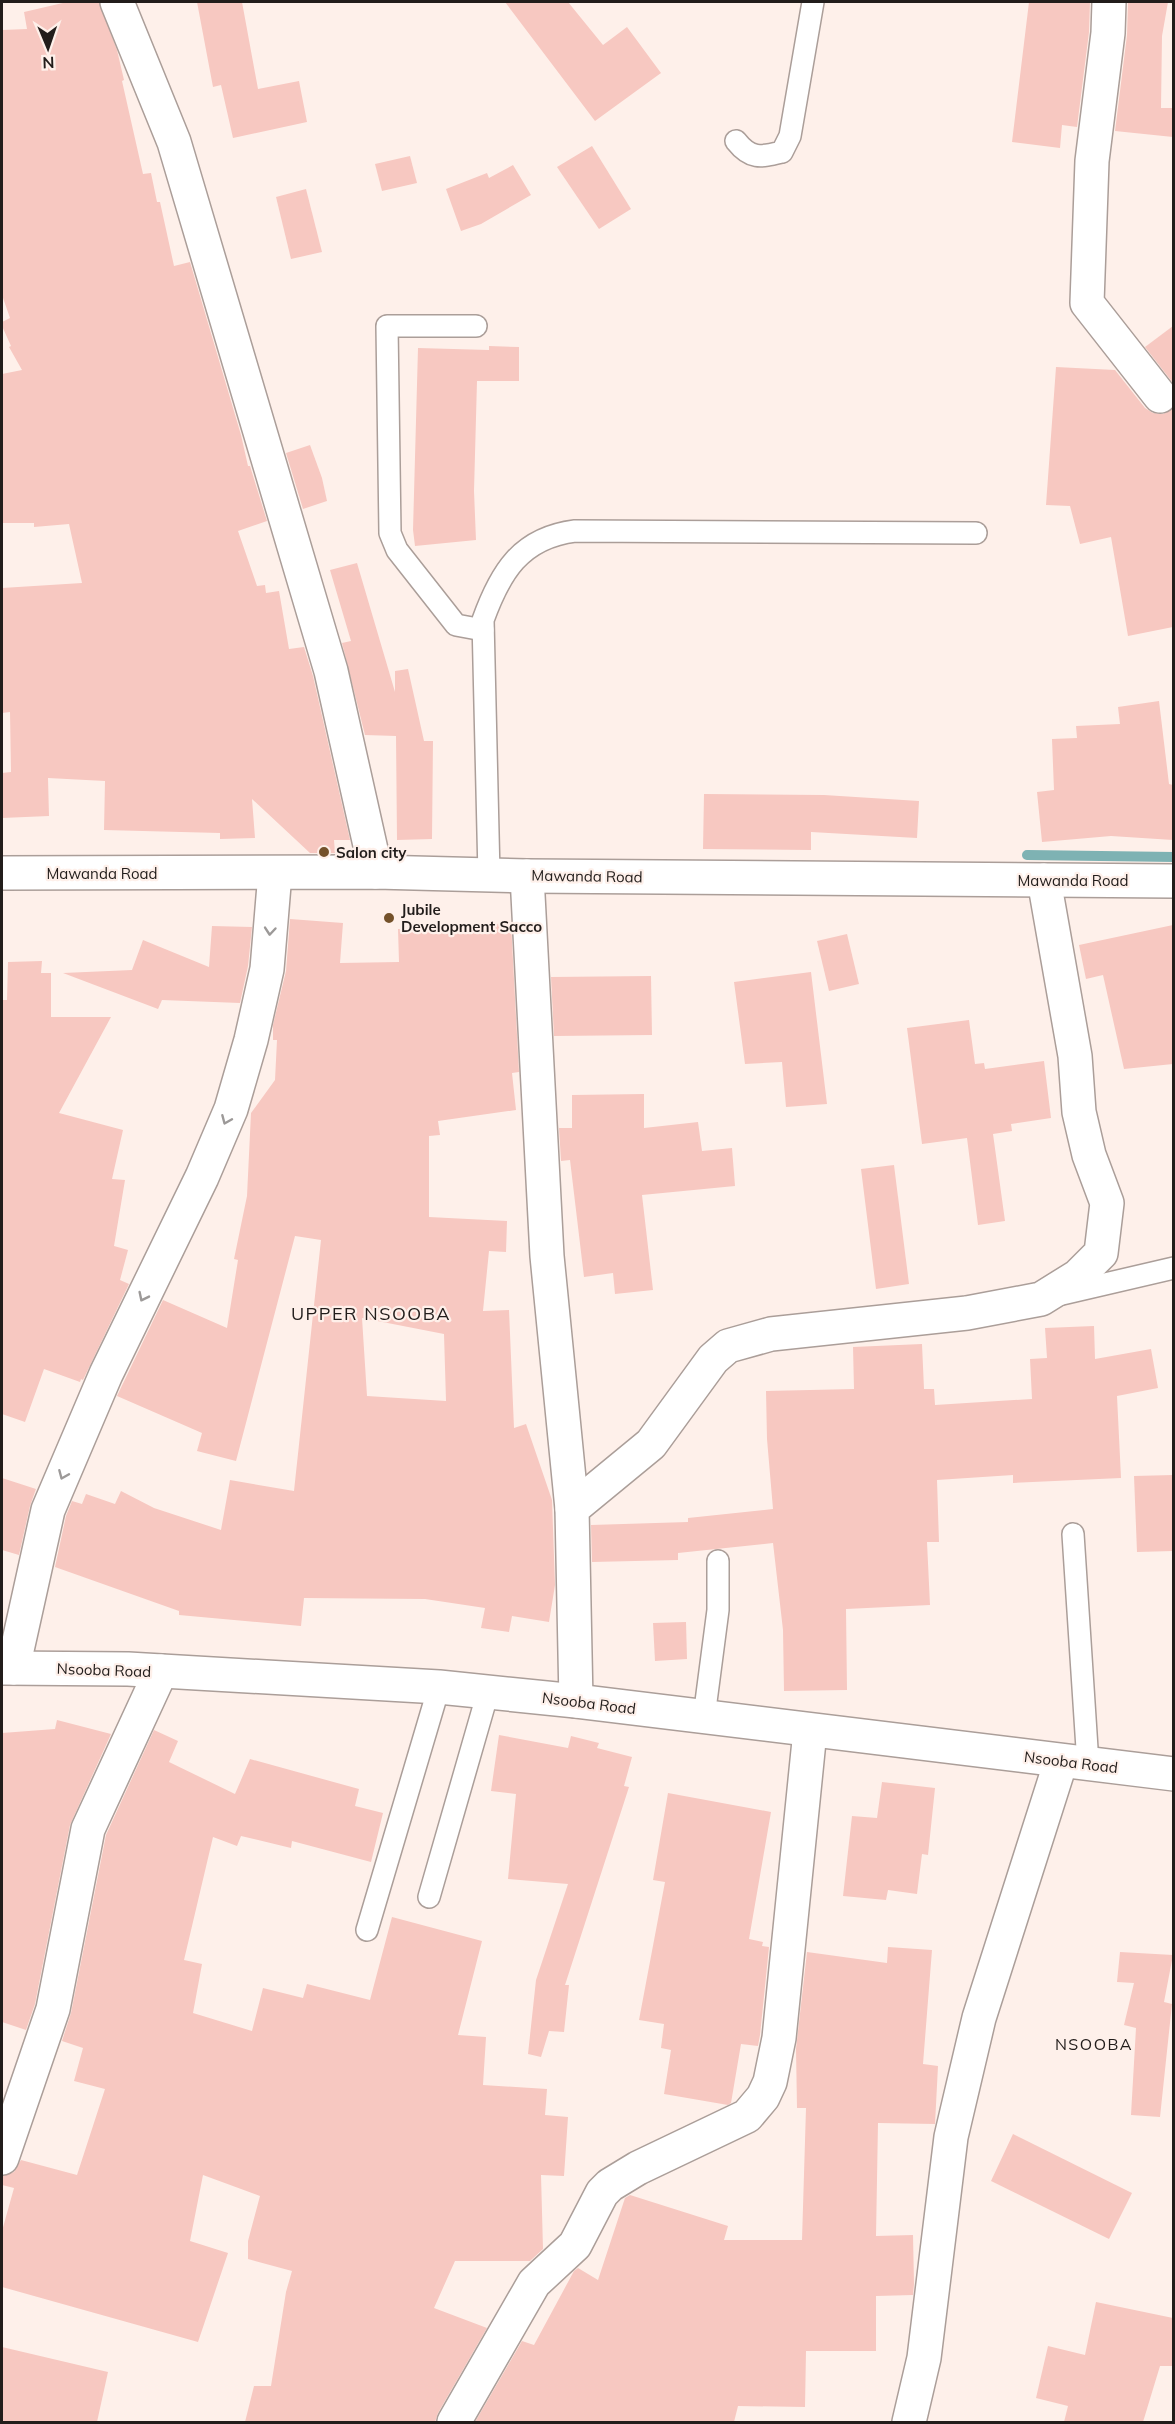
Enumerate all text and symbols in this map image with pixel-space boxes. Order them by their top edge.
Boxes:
north arrow [18,18,78,78]
text: N [42,53,55,73]
place label: Salon city [336,843,407,862]
marker: Salon city [317,845,331,859]
street label: Mawanda Road [46,864,158,883]
street label: Mawanda Road [531,866,643,886]
street label: Mawanda Road [1017,871,1129,890]
place label: Jubile Development Sacco [401,900,542,936]
marker: Jubile Development Sacco [382,911,396,925]
one-way arrow [264,927,277,936]
one-way arrow [221,1114,233,1125]
one-way arrow [139,1290,151,1301]
district label: UPPER NSOOBA [291,1302,451,1325]
one-way arrow [58,1468,70,1479]
street label: Nsooba Road [56,1659,152,1681]
street label: Nsooba Road [541,1688,637,1718]
street label: Nsooba Road [1023,1747,1119,1777]
district label: NSOOBA [1055,2034,1133,2054]

